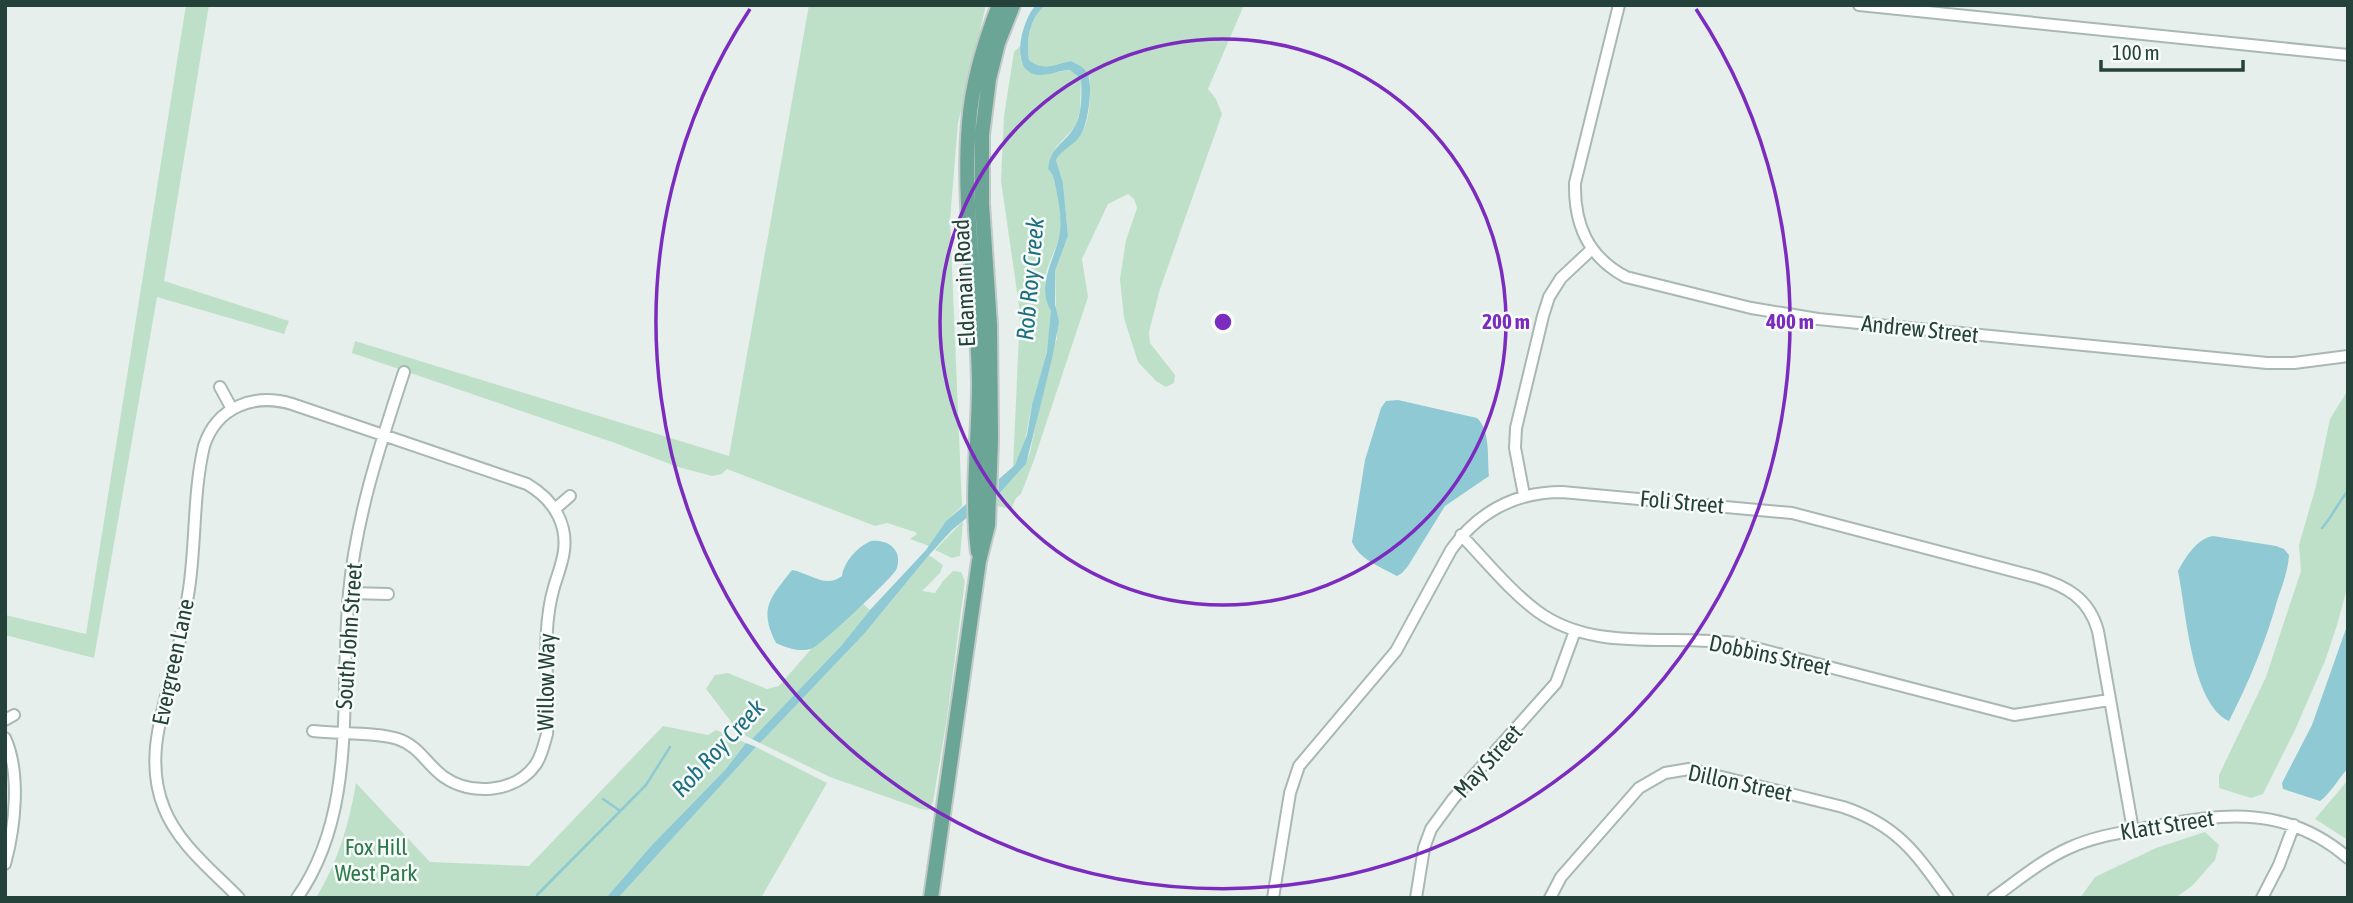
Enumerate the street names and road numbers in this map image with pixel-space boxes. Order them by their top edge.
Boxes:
street label: Eldamain Road [948,218,980,348]
street label: Andrew Street [1860,310,1980,348]
street label: Foli Street [1639,485,1725,519]
street label: South John Street [331,562,367,710]
street label: Evergreen Lane [147,596,199,728]
street label: Dobbins Street [1707,629,1833,681]
street label: Willow Way [532,633,560,731]
street label: May Street [1448,719,1528,803]
street label: Dillon Street [1686,759,1794,807]
street label: Klatt Street [2118,805,2216,845]

